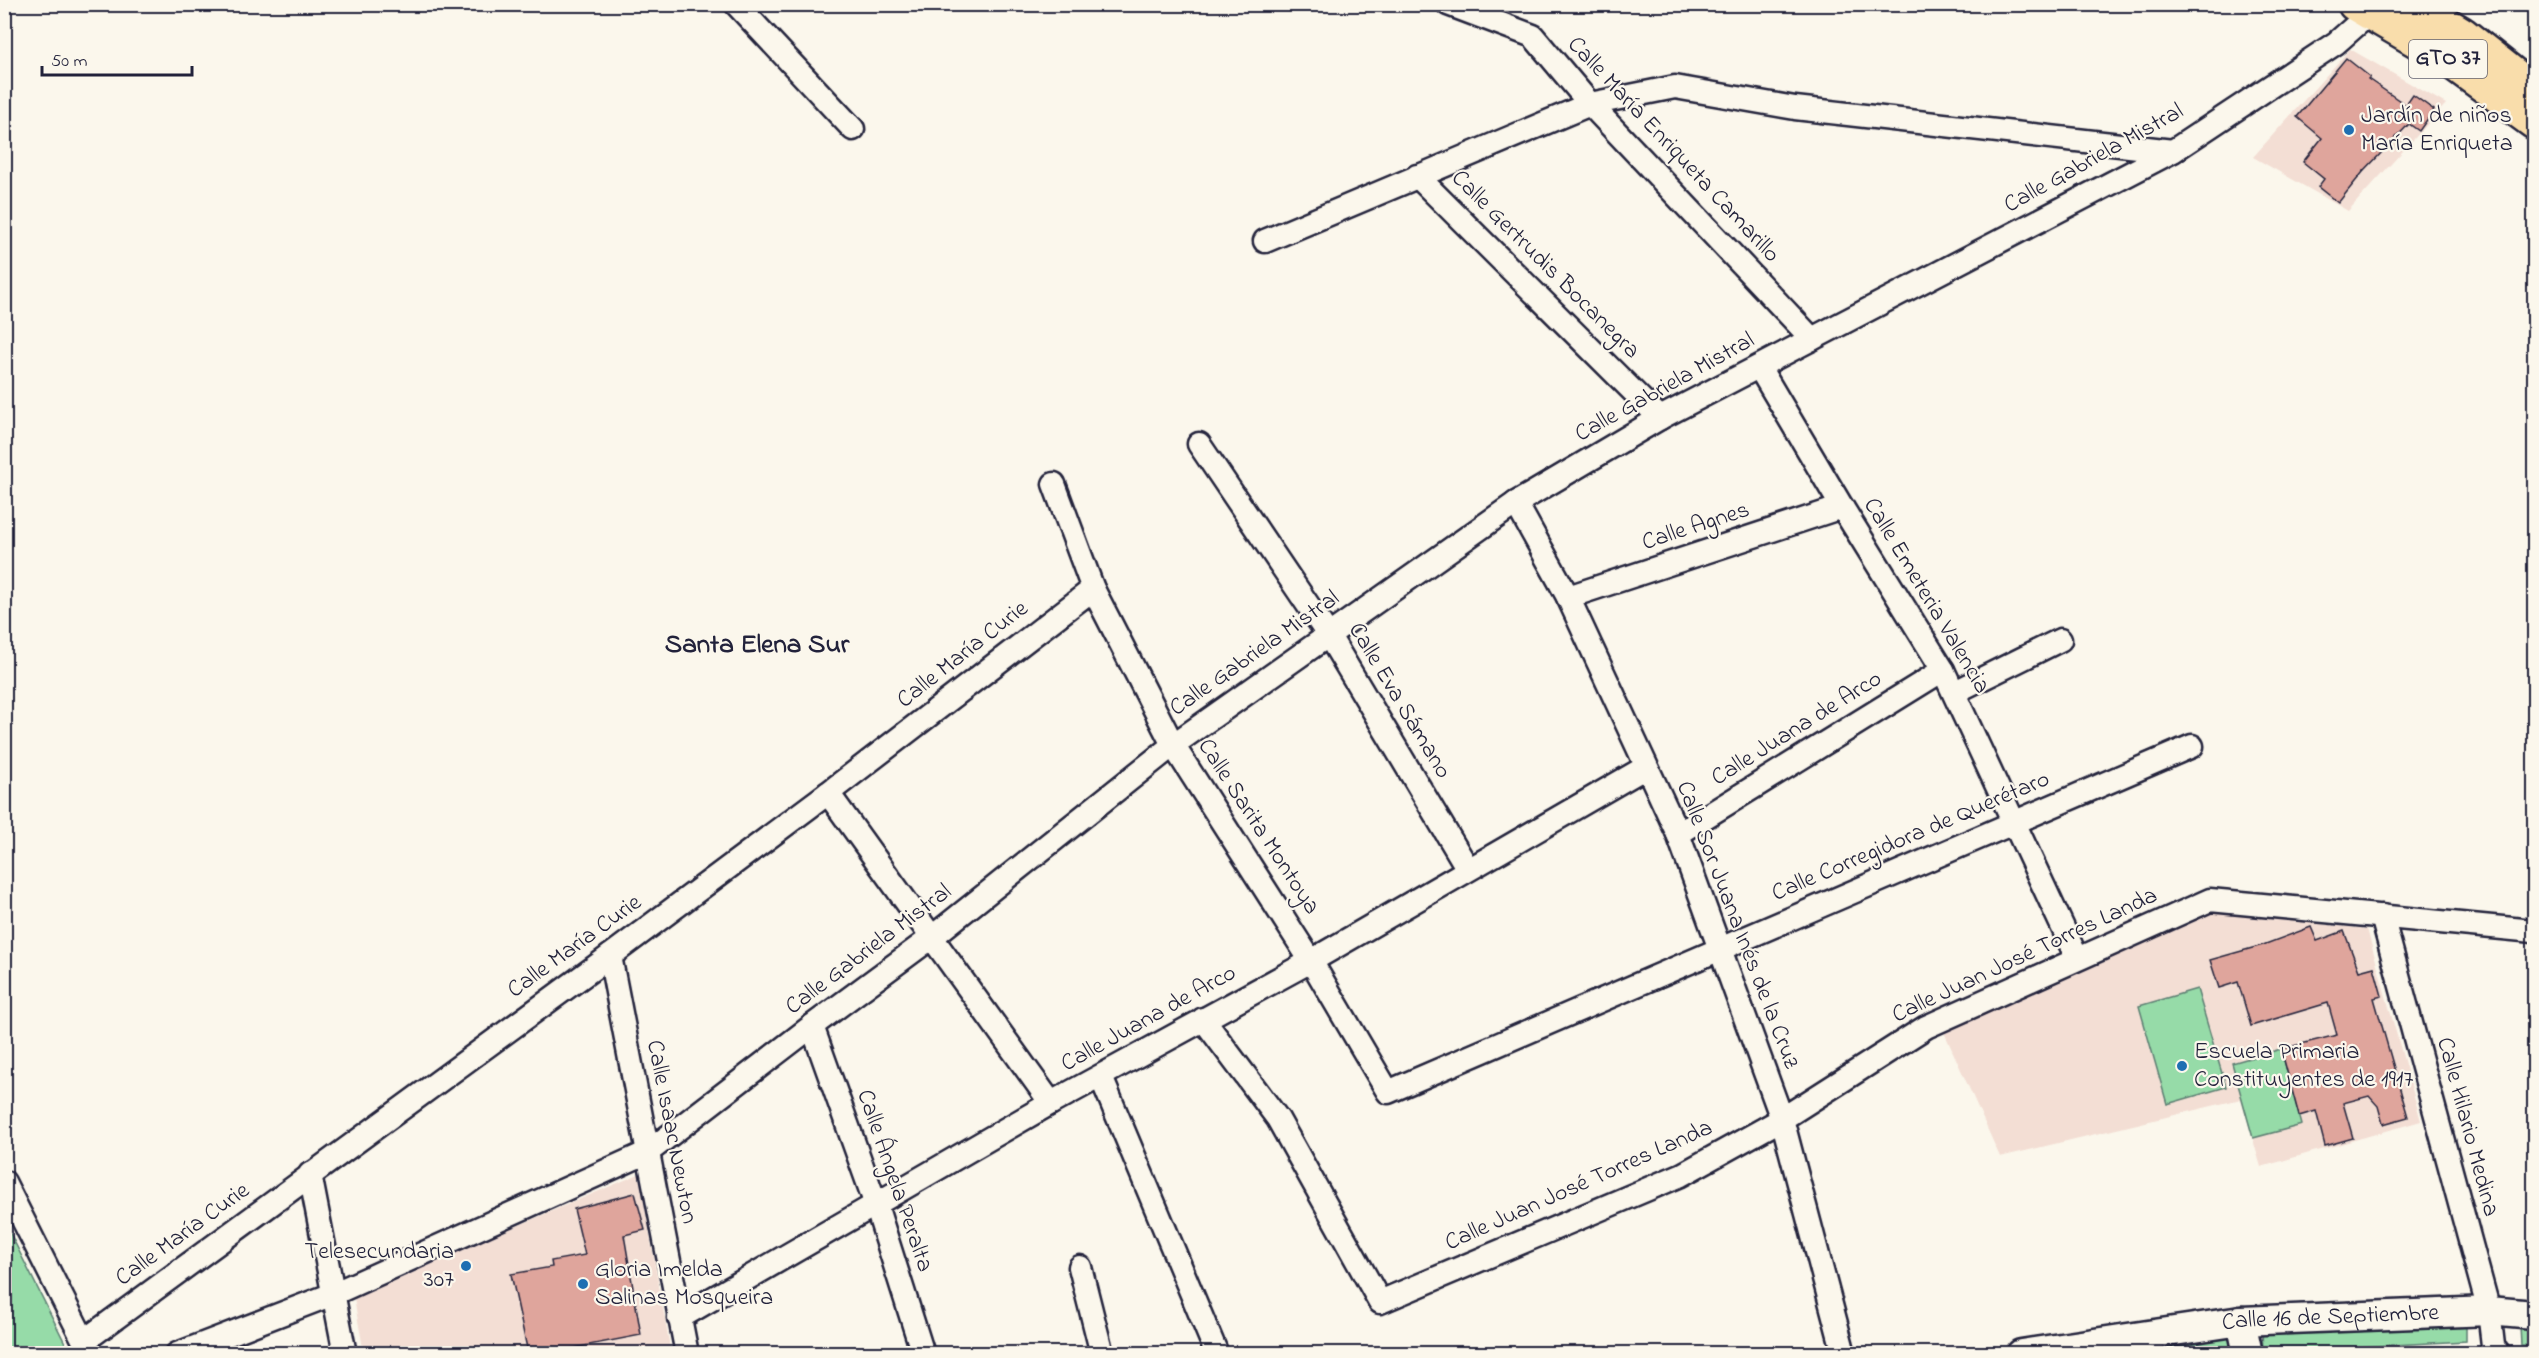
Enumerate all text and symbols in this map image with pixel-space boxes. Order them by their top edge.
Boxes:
street label: Calle María Enriqueta Camarillo [1558,29,1788,271]
scale bar [42,39,192,77]
road number: GTO 37 [2409,40,2487,78]
text: 50 m [51,49,88,75]
street label: Calle Gabriela Mistral [1998,95,2190,223]
place label: Jardín de niños María Enriqueta [2361,99,2513,162]
marker: Jardín de niños María Enriqueta [2342,123,2356,137]
street label: Calle Gertrudis Bocanegra [1442,162,1648,368]
street label: Calle Gabriela Mistral [1569,324,1761,452]
street label: Calle Emeteria Valencia [1854,491,1998,701]
street label: Calle Agnes [1638,493,1754,561]
street label: Calle Gabriela Mistral [1163,582,1347,726]
street label: Calle María Curie [890,592,1036,718]
street label: Calle Eva Sámano [1338,616,1460,786]
district label: Santa Elena Sur [665,626,850,665]
street label: Calle Juana de Arco [1705,662,1889,796]
street label: Calle Sarita Montoya [1187,732,1328,923]
street label: Calle Corregidora de Querétaro [1767,762,2055,912]
street label: Calle Sor Juana Inés de la Cruz [1666,776,1808,1075]
street label: Calle Gabriela Mistral [778,876,960,1024]
street label: Calle Juan José Torres Landa [1886,879,2164,1033]
street label: Calle María Curie [501,886,650,1008]
street label: Calle Juana de Arco [1055,956,1243,1082]
street label: Calle Hilario Medina [2426,1033,2508,1221]
place label: Escuela Primaria Constituyentes de 1917 [2194,1035,2413,1099]
street label: Calle Isaac Newton [636,1037,706,1227]
marker: Escuela Primaria Constituyentes de 1917 [2175,1059,2189,1073]
street label: Calle Ángela Peralta [846,1085,942,1277]
street label: Calle Juan José Torres Landa [1440,1111,1718,1261]
street label: Calle María Curie [109,1174,258,1296]
place label: Telesecundaria 307 [304,1235,454,1298]
place label: Gloria Imelda Salinas Mosqueira [595,1253,773,1316]
marker: Telesecundaria 307 [459,1259,473,1273]
marker: Gloria Imelda Salinas Mosqueira [576,1277,590,1291]
street label: Calle 16 de Septiembre [2219,1296,2440,1341]

